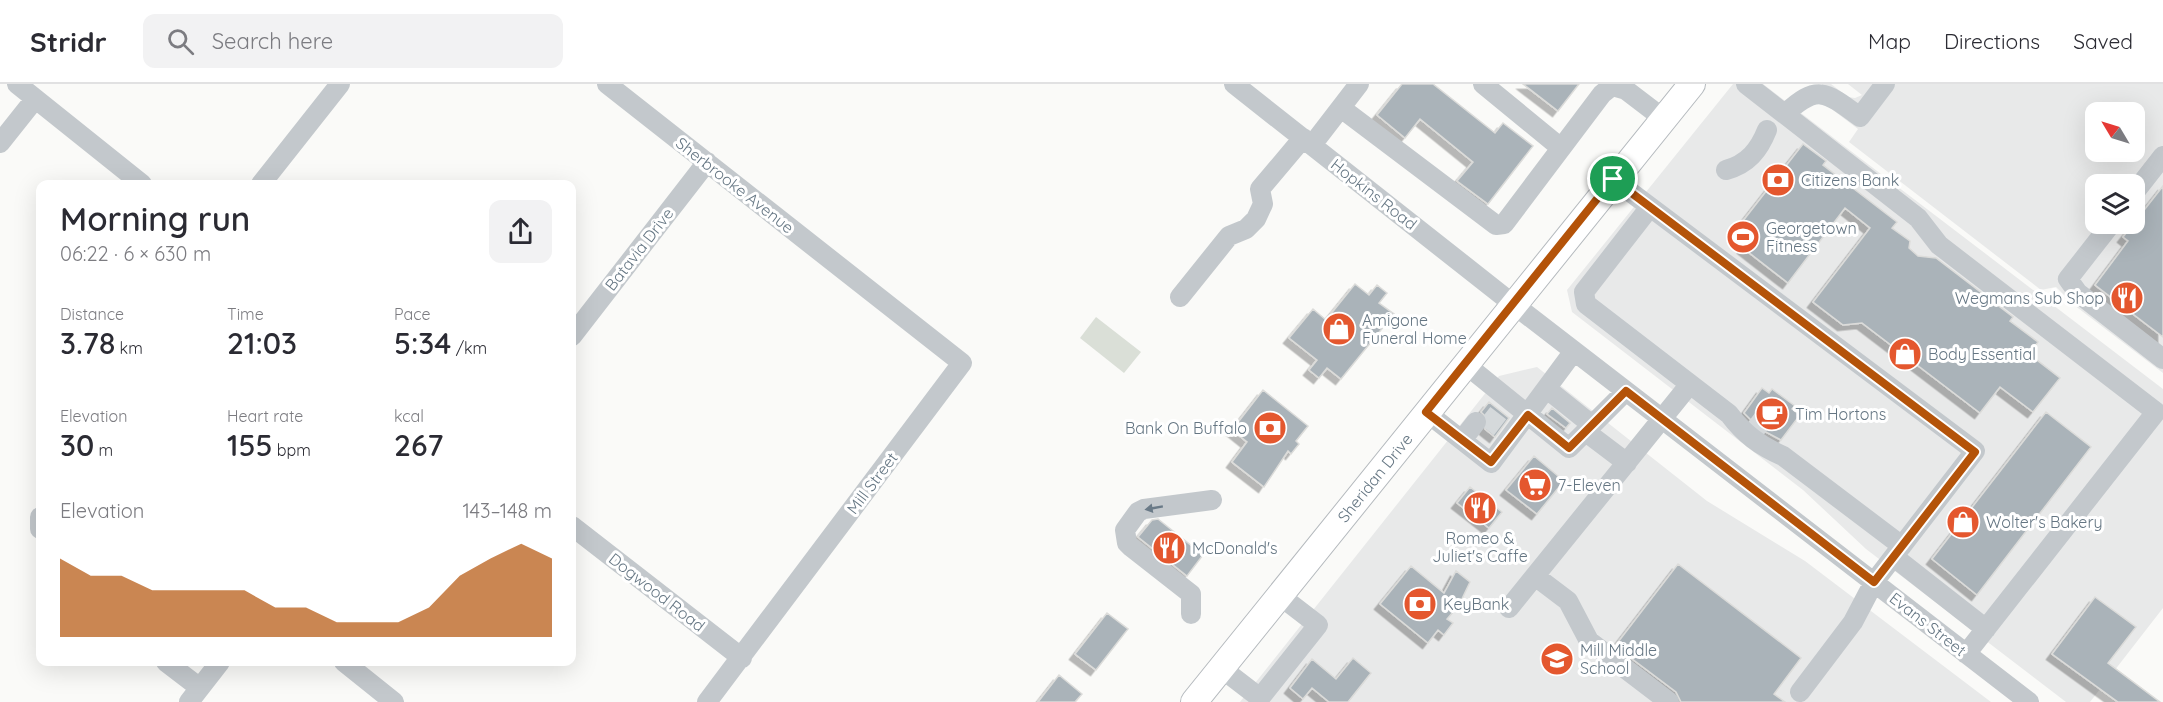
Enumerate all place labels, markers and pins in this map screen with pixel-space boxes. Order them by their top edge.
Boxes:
pin [1587,153,1638,204]
bank icon: Citizens Bank [1760,162,1796,198]
place label: Citizens Bank [1801,170,1899,190]
place label: Georgetown Fitness [1766,218,1857,256]
sports icon: Georgetown Fitness [1725,219,1761,255]
restaurant icon: Wegmans Sub Shop [2109,280,2145,316]
place label: Wegmans Sub Shop [1955,288,2104,308]
place label: Amigone Funeral Home [1362,310,1467,348]
shop icon: Amigone Funeral Home [1321,311,1357,347]
shop icon: Body Essential [1887,336,1923,372]
place label: Body Essential [1928,344,2036,364]
cafe icon: Tim Hortons [1754,396,1790,432]
place label: Tim Hortons [1795,404,1886,424]
bank icon: Bank On Buffalo [1252,410,1288,446]
place label: Bank On Buffalo [1125,418,1247,438]
supermarket icon: 7-Eleven [1517,467,1553,503]
place label: 7-Eleven [1558,475,1621,495]
restaurant icon: Romeo & Juliet's Caffe [1462,490,1498,526]
shop icon: Wolter's Bakery [1945,504,1981,540]
place label: Wolter's Bakery [1986,512,2103,532]
place label: Romeo & Juliet's Caffe [1432,528,1528,566]
restaurant icon: McDonald's [1151,530,1187,566]
place label: McDonald's [1192,538,1278,558]
bank icon: KeyBank [1402,586,1438,622]
place label: KeyBank [1443,594,1509,614]
place label: Mill Middle School [1580,640,1657,678]
school or university icon: Mill Middle School [1539,641,1575,677]

